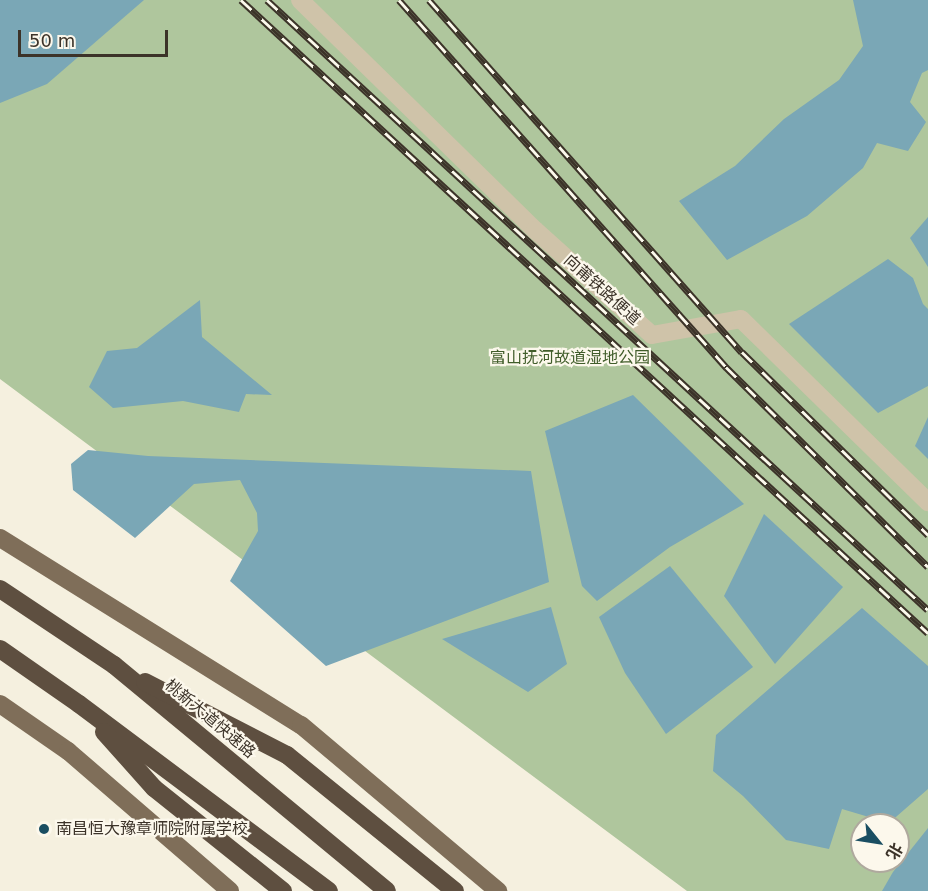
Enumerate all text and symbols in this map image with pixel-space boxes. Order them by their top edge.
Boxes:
scale bar [21,18,171,56]
text: 50 m [29,30,75,51]
street label: 向莆铁路便道 [560,251,644,329]
park label: 富山抚河故道湿地公园 [490,348,650,368]
street label: 桃新大道快速路 [161,676,259,762]
north arrow [850,813,910,873]
place label: 南昌恒大豫章师院附属学校 [56,819,248,839]
marker: 南昌恒大豫章师院附属学校 [37,822,51,836]
text: 北 [882,840,907,863]

